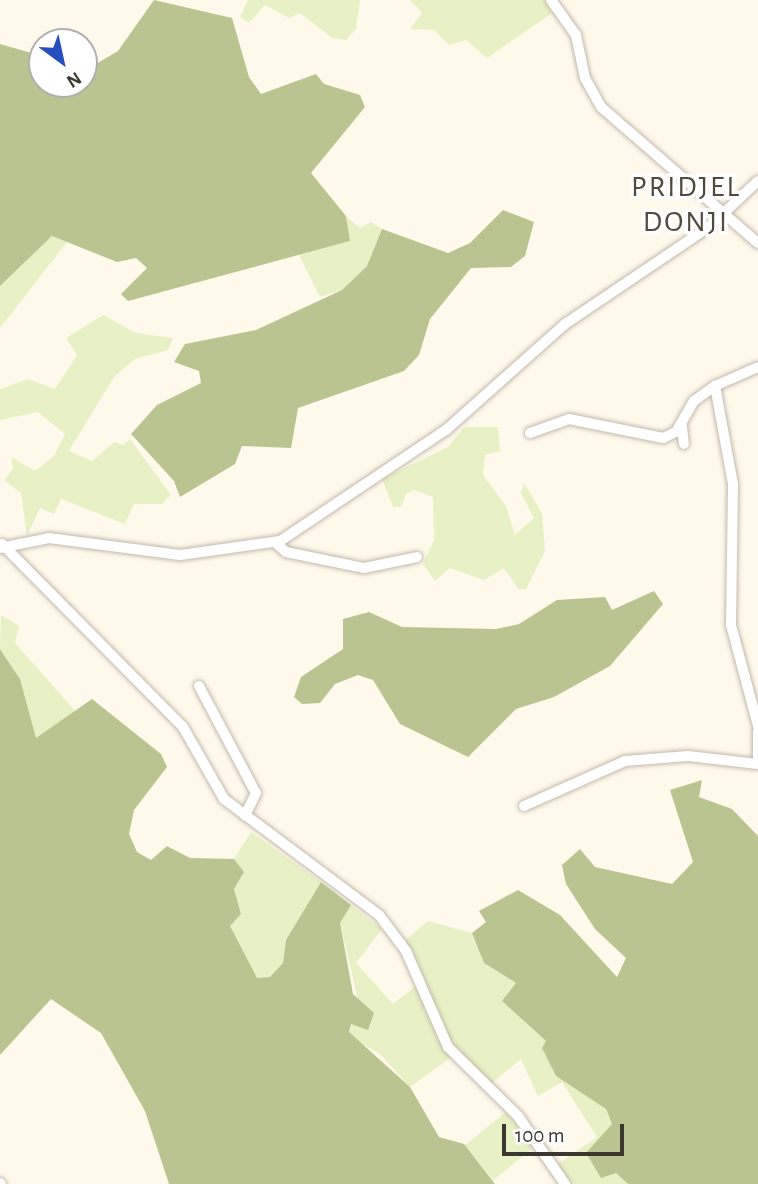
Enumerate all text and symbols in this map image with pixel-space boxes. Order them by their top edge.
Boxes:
north arrow [28,28,98,98]
text: N [63,68,84,91]
district label: PRIDJEL DONJI [632,169,740,240]
scale bar [506,1110,628,1154]
text: 100 m [515,1125,565,1146]

